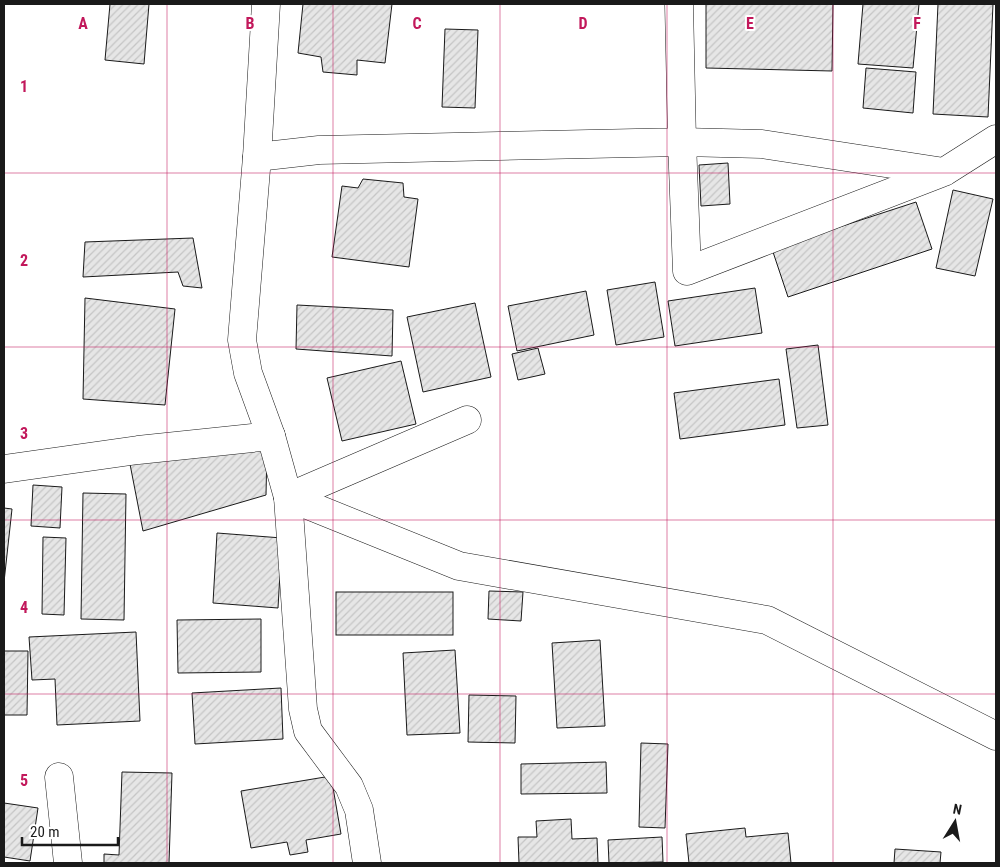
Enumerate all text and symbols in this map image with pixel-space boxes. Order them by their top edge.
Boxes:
text: A [78,14,88,33]
text: B [246,14,255,33]
text: C [412,14,422,33]
text: D [578,14,588,33]
text: E [746,14,754,33]
text: F [913,14,921,33]
text: 1 [20,77,28,96]
text: 2 [20,251,28,270]
text: 3 [20,424,28,443]
text: 4 [20,598,28,617]
text: 5 [20,771,28,790]
north arrow [930,797,980,847]
text: N [952,801,963,818]
scale bar [22,814,119,846]
text: 20 m [30,823,60,841]

